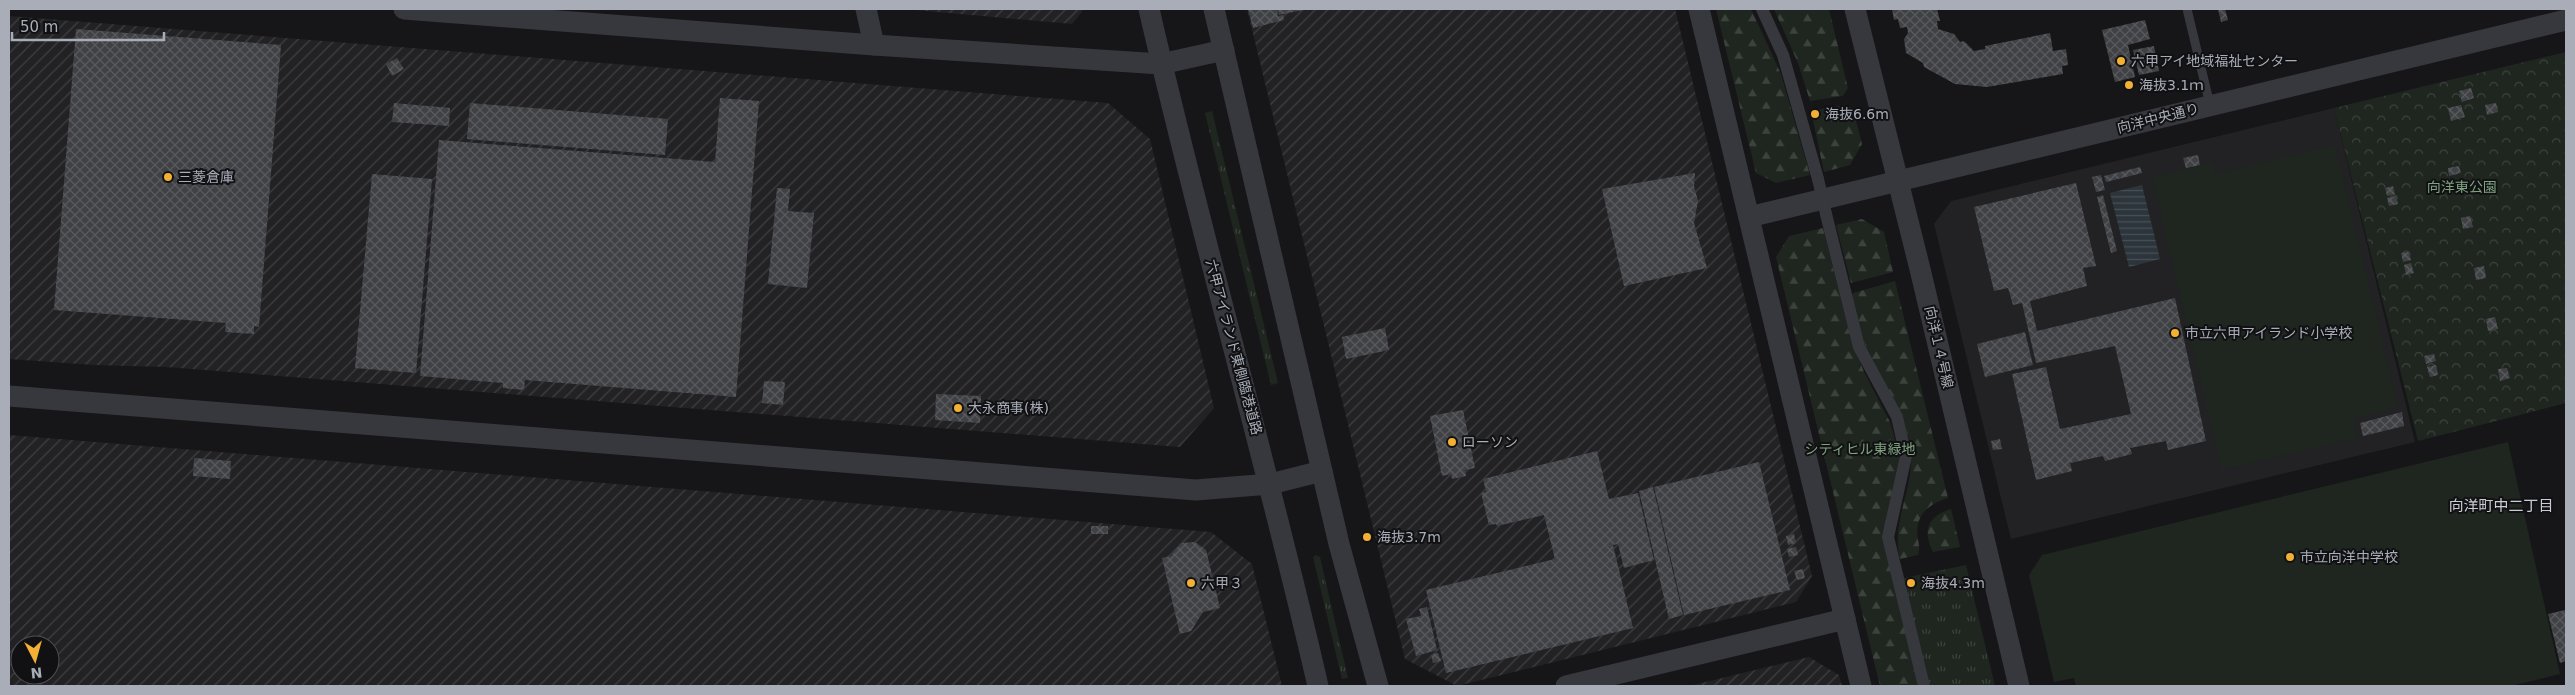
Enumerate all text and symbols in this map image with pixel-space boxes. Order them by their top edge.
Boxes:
scale bar [12,10,165,42]
text: 50 m [20,18,58,36]
place label: 六甲アイ地域福祉センター [2131,53,2298,69]
marker: 六甲アイ地域福祉センター [2115,55,2127,67]
place label: 海抜3.1ｍ [2139,77,2203,93]
marker: 海抜3.1ｍ [2123,79,2135,91]
street label: 向洋中央通り [2115,100,2201,136]
place label: 海抜6.6m [1825,106,1889,122]
marker: 海抜6.6m [1809,108,1821,120]
place label: 三菱倉庫 [178,169,234,185]
marker: 三菱倉庫 [162,171,174,183]
park label: 向洋東公園 [2427,179,2497,195]
street label: 六甲アイランド東側臨港道路 [1203,257,1265,437]
street label: 向洋１４号線 [1922,304,1956,390]
place label: 市立六甲アイランド小学校 [2185,325,2352,341]
marker: 市立六甲アイランド小学校 [2169,327,2181,339]
place label: 大永商事(株) [968,400,1049,416]
marker: 大永商事(株) [952,402,964,414]
place label: ローソン [1462,434,1518,450]
marker: ローソン [1446,436,1458,448]
park label: シティヒル東緑地 [1804,441,1916,457]
district label: 向洋町中二丁目 [2448,497,2554,515]
place label: 海抜3.7m [1377,529,1441,545]
marker: 海抜3.7m [1361,531,1373,543]
place label: 市立向洋中学校 [2300,549,2398,565]
marker: 市立向洋中学校 [2284,551,2296,563]
place label: 六甲３ [1201,575,1243,591]
place label: 海抜4.3m [1921,575,1985,591]
marker: 六甲３ [1185,577,1197,589]
marker: 海抜4.3m [1905,577,1917,589]
north arrow [10,635,60,685]
text: N [30,664,43,681]

